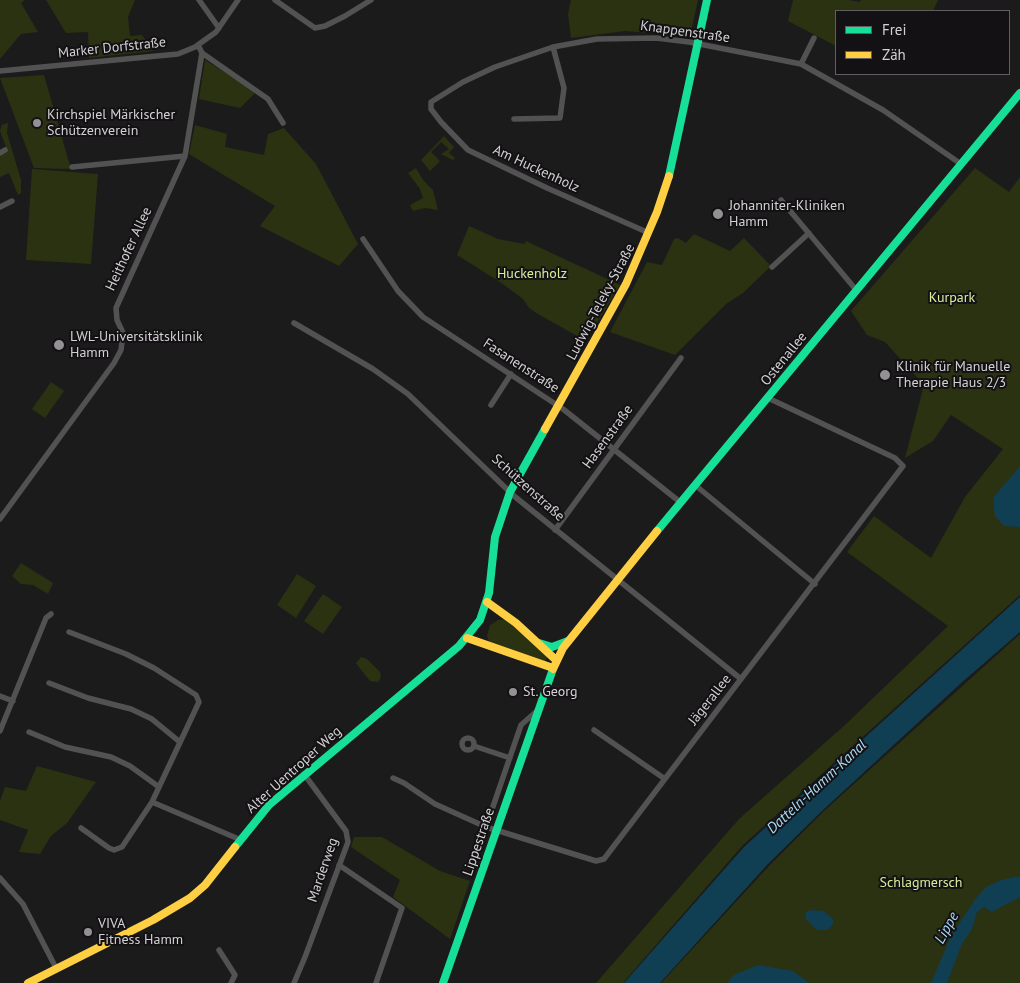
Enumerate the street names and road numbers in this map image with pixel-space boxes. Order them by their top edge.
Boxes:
street label: Knappenstraße [639,17,731,47]
street label: Marker Dorfstraße [57,34,167,62]
street label: Am Huckenholz [490,142,582,196]
street label: Heithofer Allee [102,204,156,294]
street label: Ludwig-Teleky-Straße [563,241,639,363]
street label: Ostenallee [757,329,811,389]
street label: Fasanenstraße [480,335,562,397]
street label: Hasenstraße [579,402,637,472]
street label: Schützenstraße [488,451,568,525]
street label: Jägerallee [685,671,735,729]
street label: Alter Uentroper Weg [243,723,345,817]
street label: Lippestraße [460,806,498,878]
street label: Marderweg [304,836,342,904]

